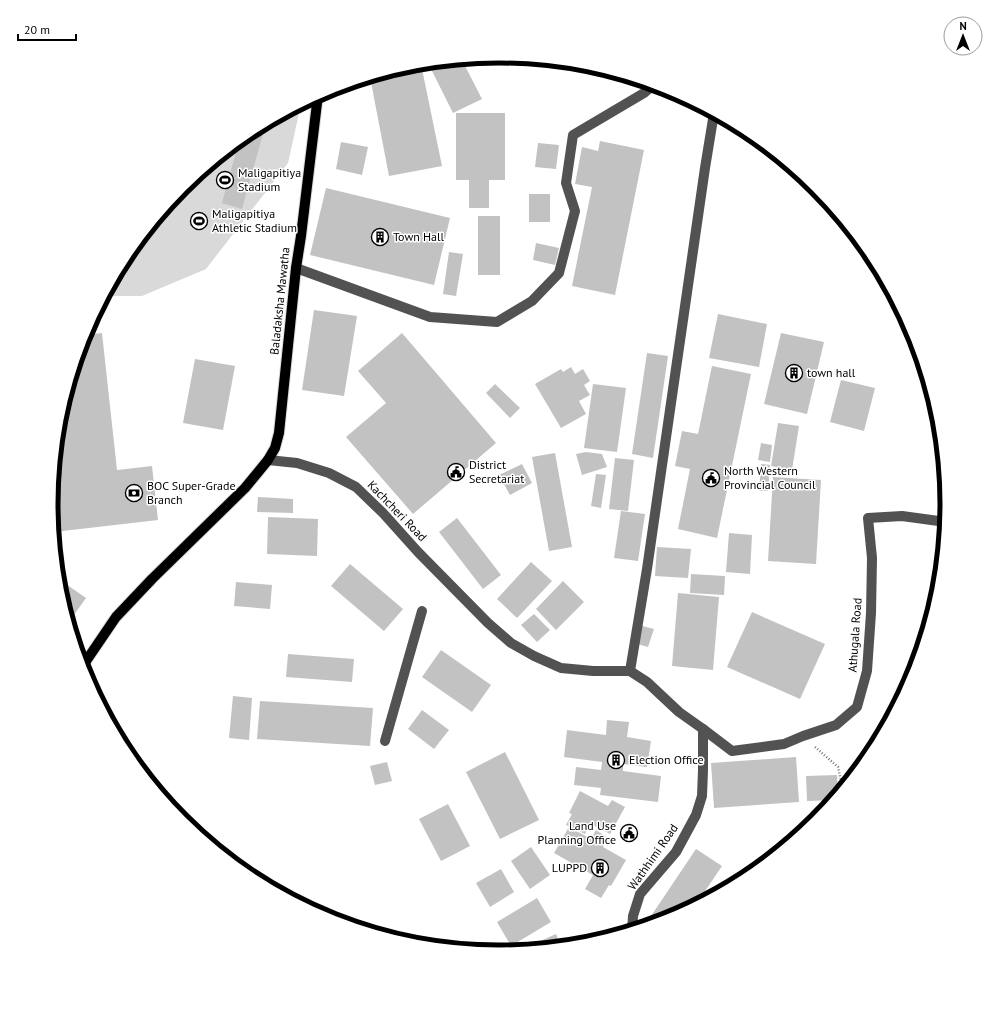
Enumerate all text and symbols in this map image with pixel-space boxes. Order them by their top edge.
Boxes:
scale bar [18,16,76,42]
north arrow [943,16,983,56]
text: N [959,19,967,33]
text: 20 m [24,22,50,37]
place label: Maligapitiya Stadium [238,165,301,194]
sports icon: Maligapitiya Stadium [215,170,235,190]
place label: Maligapitiya Athletic Stadium [212,206,297,235]
sports icon: Maligapitiya Athletic Stadium [189,211,209,231]
building icon: Town Hall [370,227,390,247]
place label: Town Hall [393,229,445,244]
street label: Baladaksha Mawatha [266,246,293,356]
building icon: town hall [784,363,804,383]
place label: town hall [807,365,856,380]
place label: District Secretariat [469,457,524,486]
public building icon: District Secretariat [446,462,466,482]
place label: North Western Provincial Council [724,463,816,492]
public building icon: North Western Provincial Council [701,468,721,488]
street label: Kachcheri Road [365,477,430,544]
place label: BOC Super-Grade Branch [147,478,236,507]
bank icon: BOC Super-Grade Branch [124,483,144,503]
street label: Athugala Road [844,597,865,673]
building icon: Election Office [606,750,626,770]
place label: Election Office [629,752,704,767]
place label: Land Use Planning Office [538,818,616,847]
street label: Wathhimi Road [624,821,681,893]
public building icon: Land Use Planning Office [619,823,639,843]
building icon: LUPPD [590,858,610,878]
place label: LUPPD [552,860,587,875]

